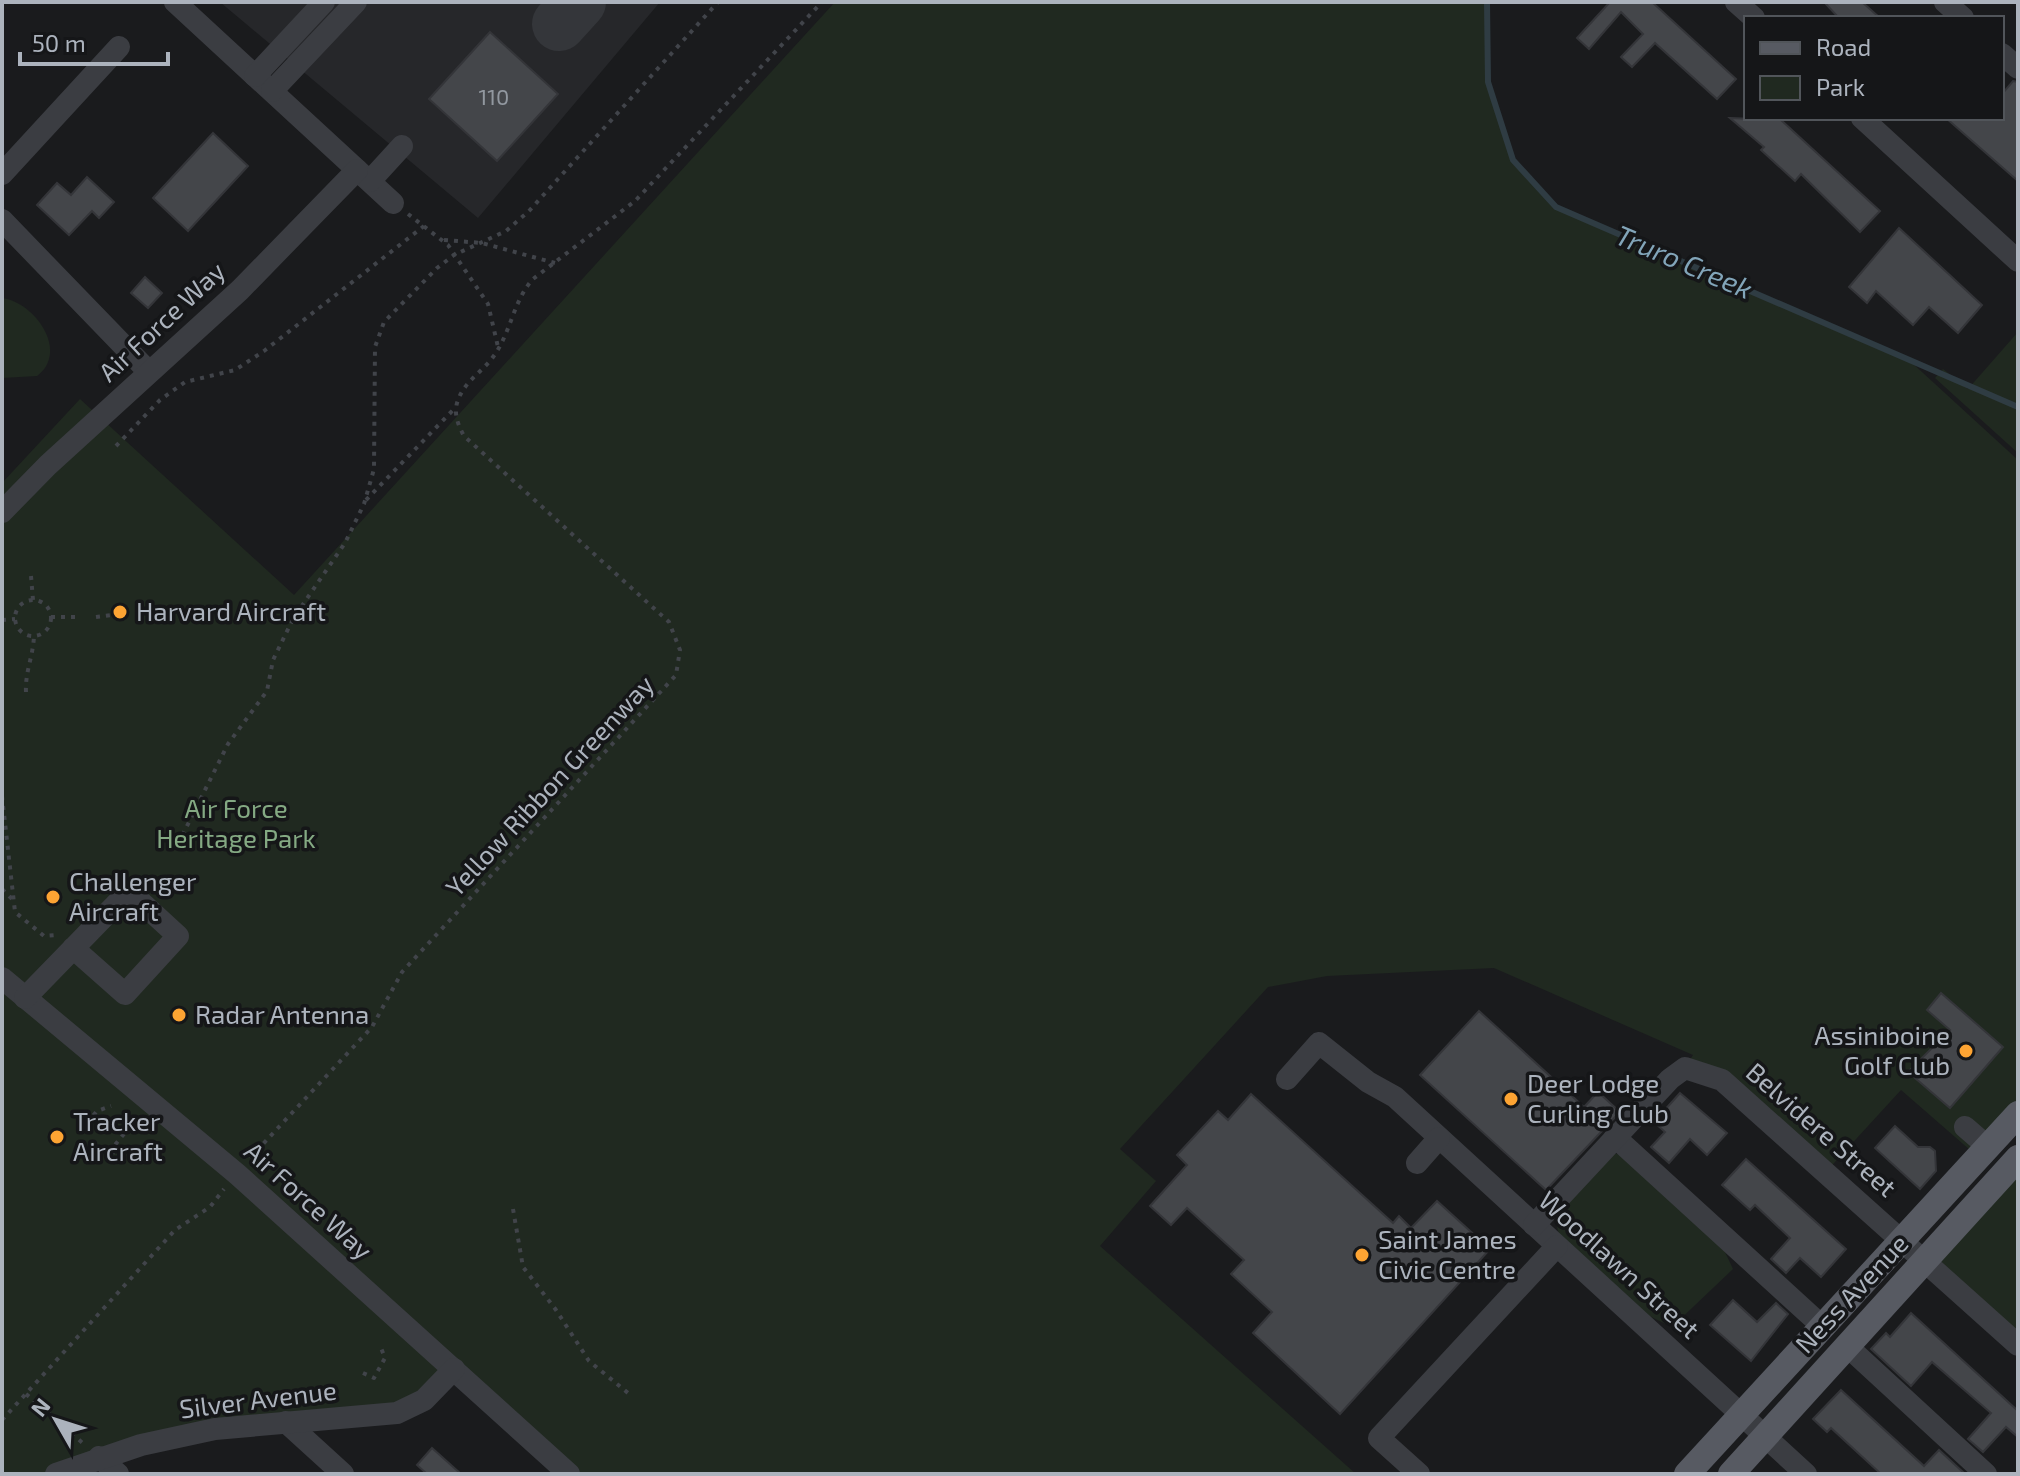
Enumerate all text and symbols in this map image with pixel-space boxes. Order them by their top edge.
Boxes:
scale bar [20,16,168,66]
legend [1744,16,2004,120]
text: 50 m [32,28,86,57]
text: Road [1816,32,1871,61]
text: Park [1816,72,1865,101]
house number: 110 [479,83,509,109]
water label: Truro Creek [1611,217,1758,305]
street label: Air Force Way [92,254,231,387]
place label: Harvard Aircraft [136,595,326,626]
marker: Harvard Aircraft [111,603,129,621]
street label: Yellow Ribbon Greenway [438,668,659,902]
park label: Air Force Heritage Park [156,792,316,853]
place label: Challenger Aircraft [69,865,197,926]
marker: Challenger Aircraft [44,888,62,906]
place label: Radar Antenna [195,998,369,1029]
marker: Radar Antenna [170,1006,188,1024]
place label: Assiniboine Golf Club [1814,1019,1950,1080]
marker: Assiniboine Golf Club [1957,1042,1975,1060]
street label: Belvidere Street [1741,1055,1903,1202]
place label: Deer Lodge Curling Club [1527,1067,1669,1128]
marker: Deer Lodge Curling Club [1502,1090,1520,1108]
place label: Tracker Aircraft [73,1105,163,1166]
marker: Tracker Aircraft [48,1128,66,1146]
street label: Air Force Way [239,1134,379,1265]
street label: Woodlawn Street [1533,1184,1707,1344]
place label: Saint James Civic Centre [1378,1223,1517,1284]
street label: Ness Avenue [1788,1227,1914,1359]
marker: Saint James Civic Centre [1353,1246,1371,1264]
street label: Silver Avenue [178,1374,338,1424]
north arrow [16,1380,96,1460]
text: N [25,1392,55,1421]

